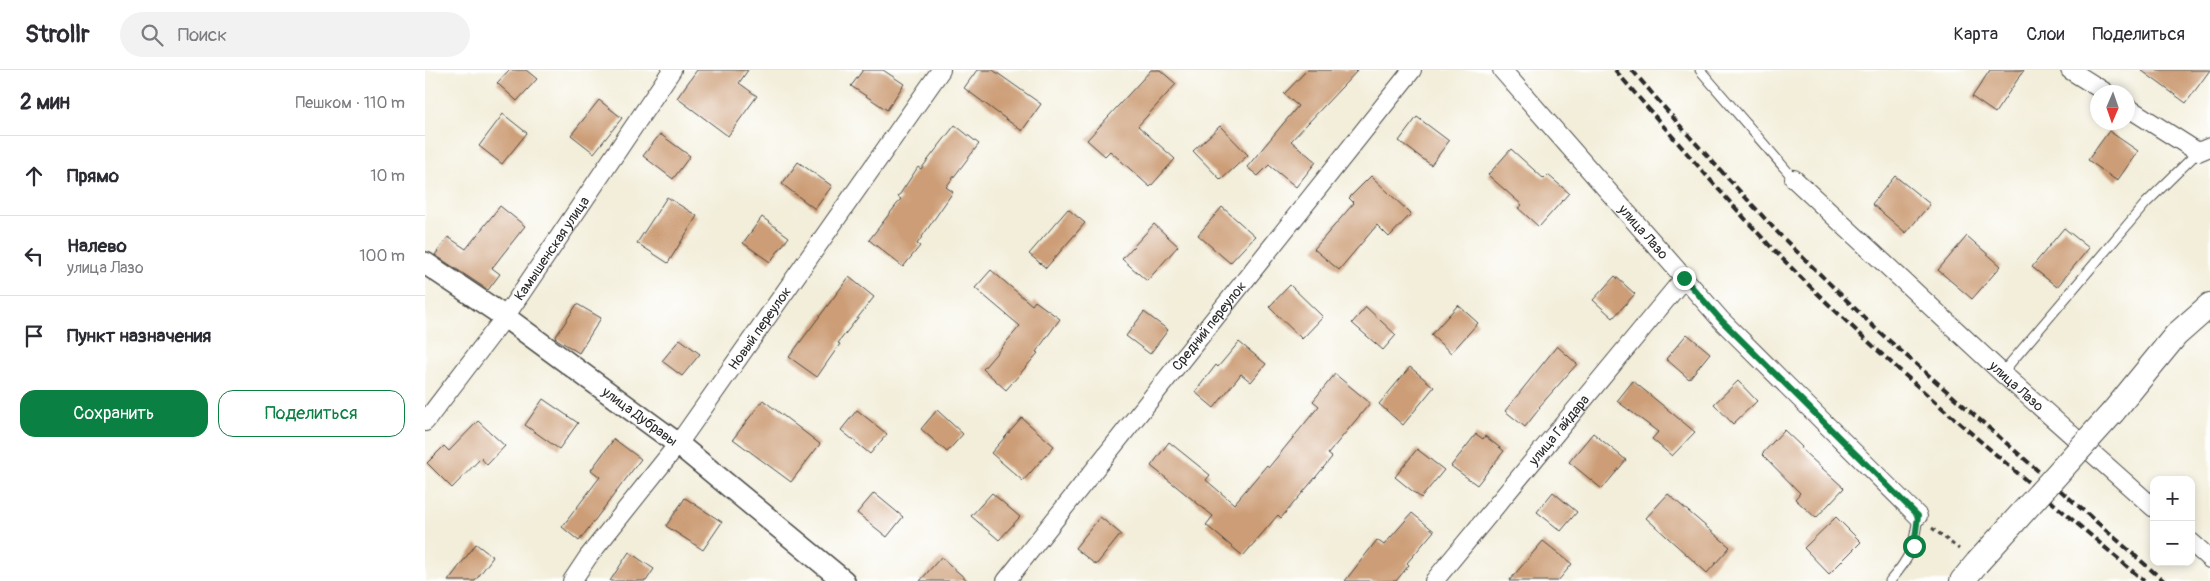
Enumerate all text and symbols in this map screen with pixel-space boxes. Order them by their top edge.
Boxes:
search box [120,12,470,57]
text: Strollr [25,20,90,49]
icon: search [138,21,166,49]
text: Поиск [178,23,227,47]
text: Карта [1954,23,1998,46]
text: Слои [2026,23,2064,46]
text: Поделиться [2092,23,2185,46]
north arrow [2090,85,2135,130]
text: 2 мин [20,89,70,116]
text: Пешком · 110 m [296,93,405,113]
icon: ahead [20,162,48,190]
text: Прямо [67,164,119,188]
text: 10 m [370,166,405,186]
street label: Камышенская улица [510,193,593,304]
street label: улица Лазо [1614,200,1672,263]
text: Налево [67,234,127,258]
icon: left [20,242,48,270]
text: 100 m [359,246,405,266]
text: улица Лазо [67,258,144,278]
route end [1673,267,1696,290]
street label: Средний переулок [1168,278,1249,374]
street label: Новый переулок [724,283,795,373]
icon: arrive [20,322,48,350]
text: Пункт назначения [67,324,211,348]
street label: улица Лазо [1985,357,2048,415]
street label: улица Дубравы [598,382,681,449]
button: Сохранить [20,390,208,437]
button: Поделиться [218,390,405,437]
street label: улица Гайдара [1524,391,1593,469]
map controls [2150,476,2195,566]
button: + [2150,476,2195,521]
button: − [2150,521,2195,566]
route start [1903,535,1926,558]

